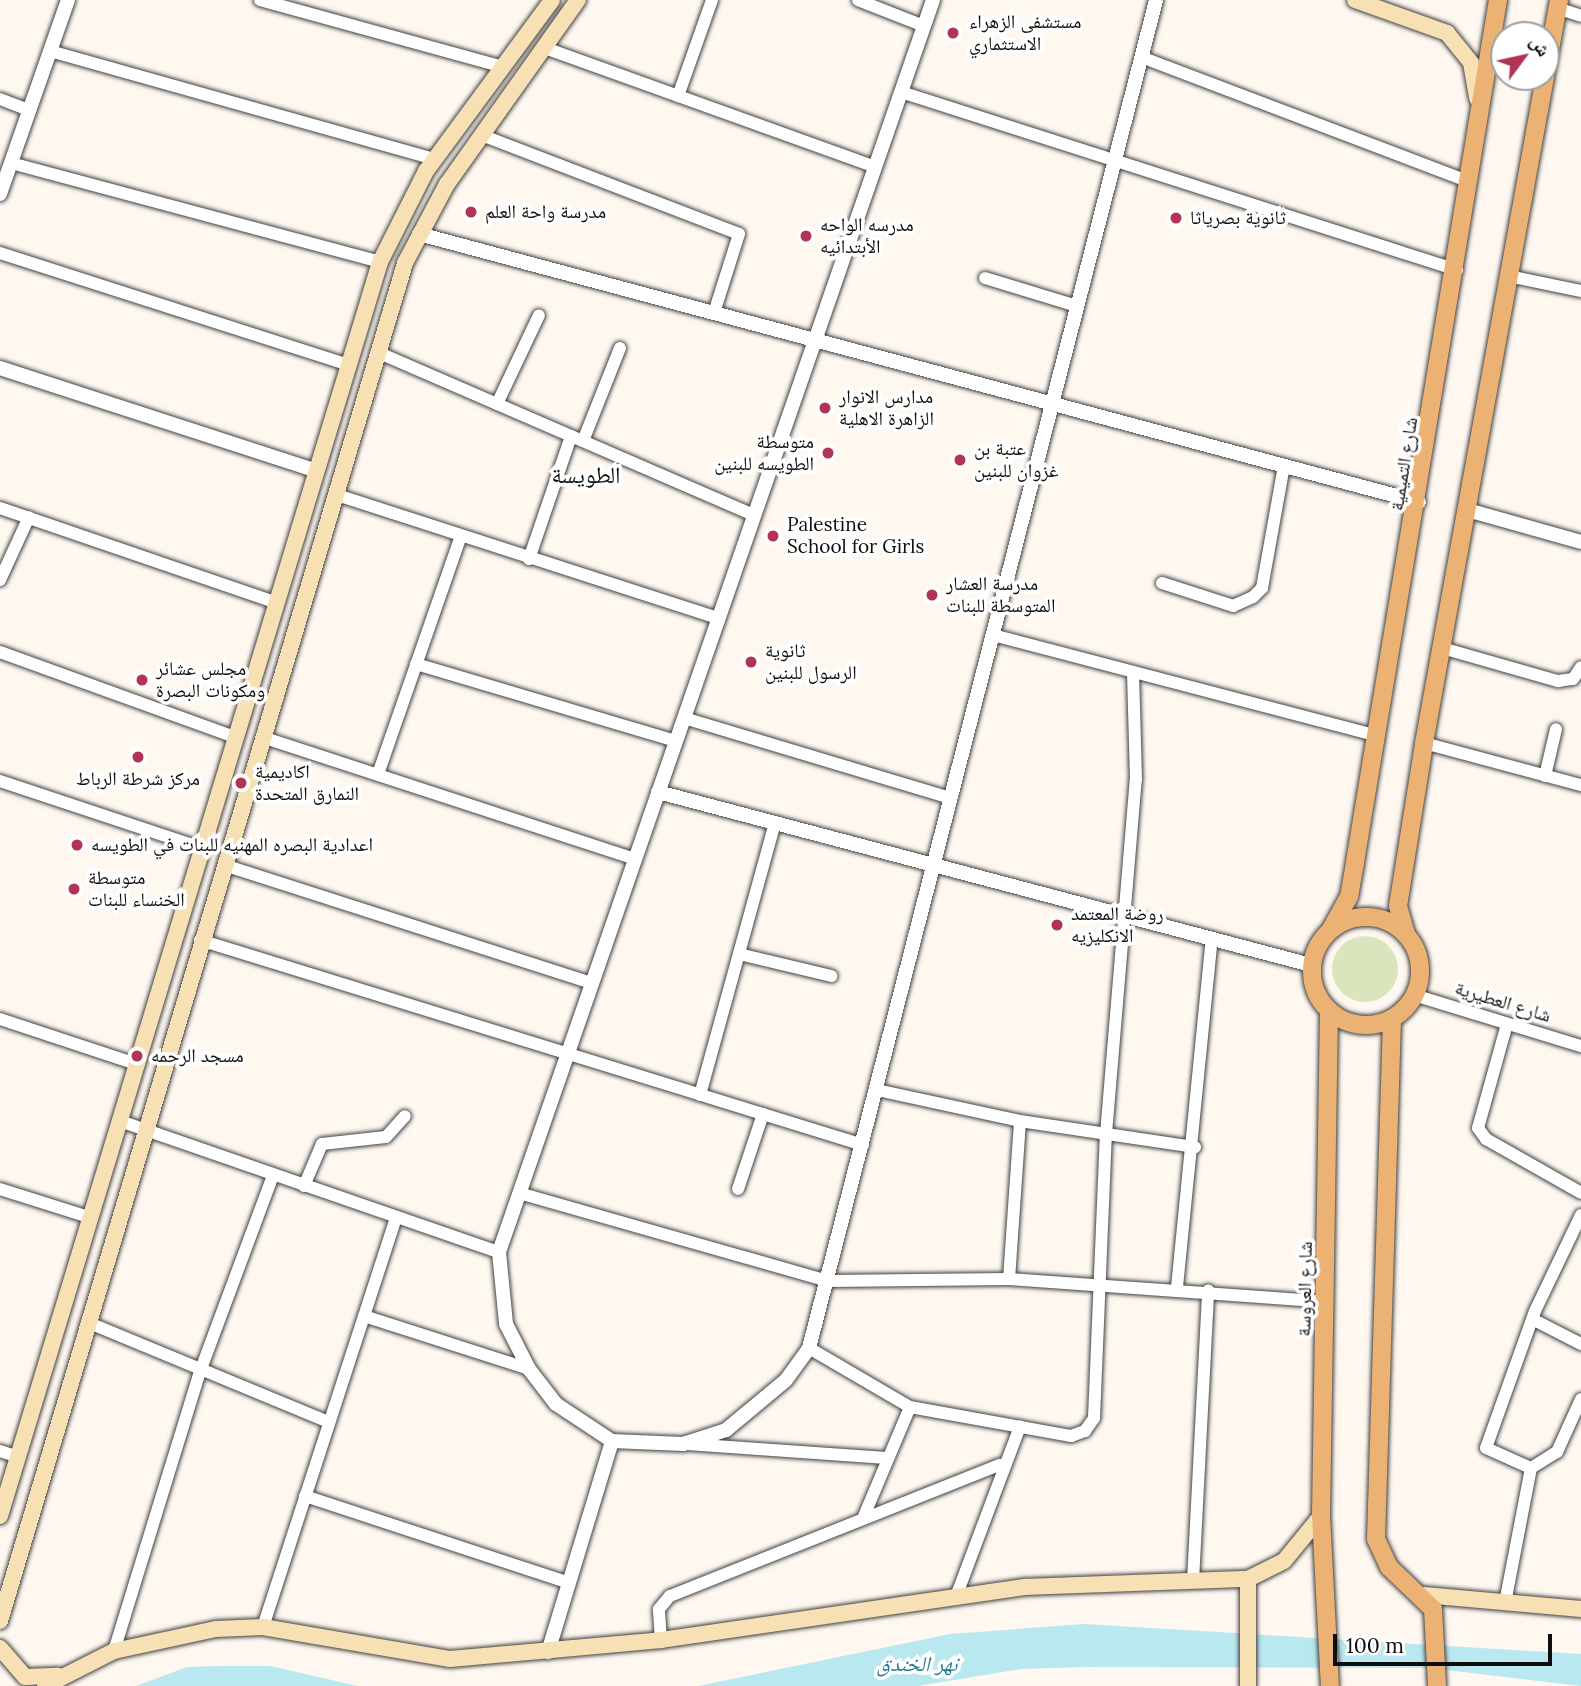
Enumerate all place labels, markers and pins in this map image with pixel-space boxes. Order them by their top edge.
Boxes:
place label: مستشفى الزهراء الاستثماري [969,11,1081,55]
marker: مستشفى الزهراء الاستثماري [943,23,963,43]
place label: مدرسة واحة العلم [485,201,606,223]
marker: مدرسة واحة العلم [463,204,479,220]
place label: ثانوية بصرياثا [1190,207,1286,229]
marker: ثانوية بصرياثا [1168,210,1184,226]
place label: مدرسه الواحه الأبتدائيه [820,214,914,258]
marker: مدرسه الواحه الأبتدائيه [798,228,814,244]
place label: مدارس الانوار الزاهرة الاهلية [839,386,934,430]
marker: مدارس الانوار الزاهرة الاهلية [817,400,833,416]
place label: متوسطة الطويسه للبنين [714,431,814,475]
place label: عتبة بن غزوان للبنين [974,438,1059,482]
marker: متوسطة الطويسه للبنين [820,445,836,461]
marker: عتبة بن غزوان للبنين [952,452,968,468]
place label: Palestine School for Girls [787,514,924,558]
marker: Palestine School for Girls [765,528,781,544]
place label: مدرسة العشار المتوسطة للبنات [946,573,1055,617]
marker: مدرسة العشار المتوسطة للبنات [924,587,940,603]
place label: ثانوية الرسول للبنين [765,640,857,684]
marker: ثانوية الرسول للبنين [743,654,759,670]
place label: مجلس عشائر ومكونات البصرة [156,658,265,702]
marker: مجلس عشائر ومكونات البصرة [134,672,150,688]
marker: مركز شرطة الرباط [130,749,146,765]
place label: اكاديمية النمارق المتحدة [255,761,359,805]
place label: مركز شرطة الرباط [76,768,200,790]
marker: اكاديمية النمارق المتحدة [233,775,249,791]
place label: اعدادية البصره المهنيه للبنات في الطويسه [91,834,373,856]
marker: اعدادية البصره المهنيه للبنات في الطويسه [69,837,85,853]
place label: متوسطة الخنساء للبنات [88,867,185,911]
marker: متوسطة الخنساء للبنات [66,881,82,897]
place label: روضة المعتمد الانكليزيه [1071,903,1164,947]
marker: روضة المعتمد الانكليزيه [1049,917,1065,933]
place label: مسجد الرحمه [151,1045,244,1067]
marker: مسجد الرحمه [129,1048,145,1064]

